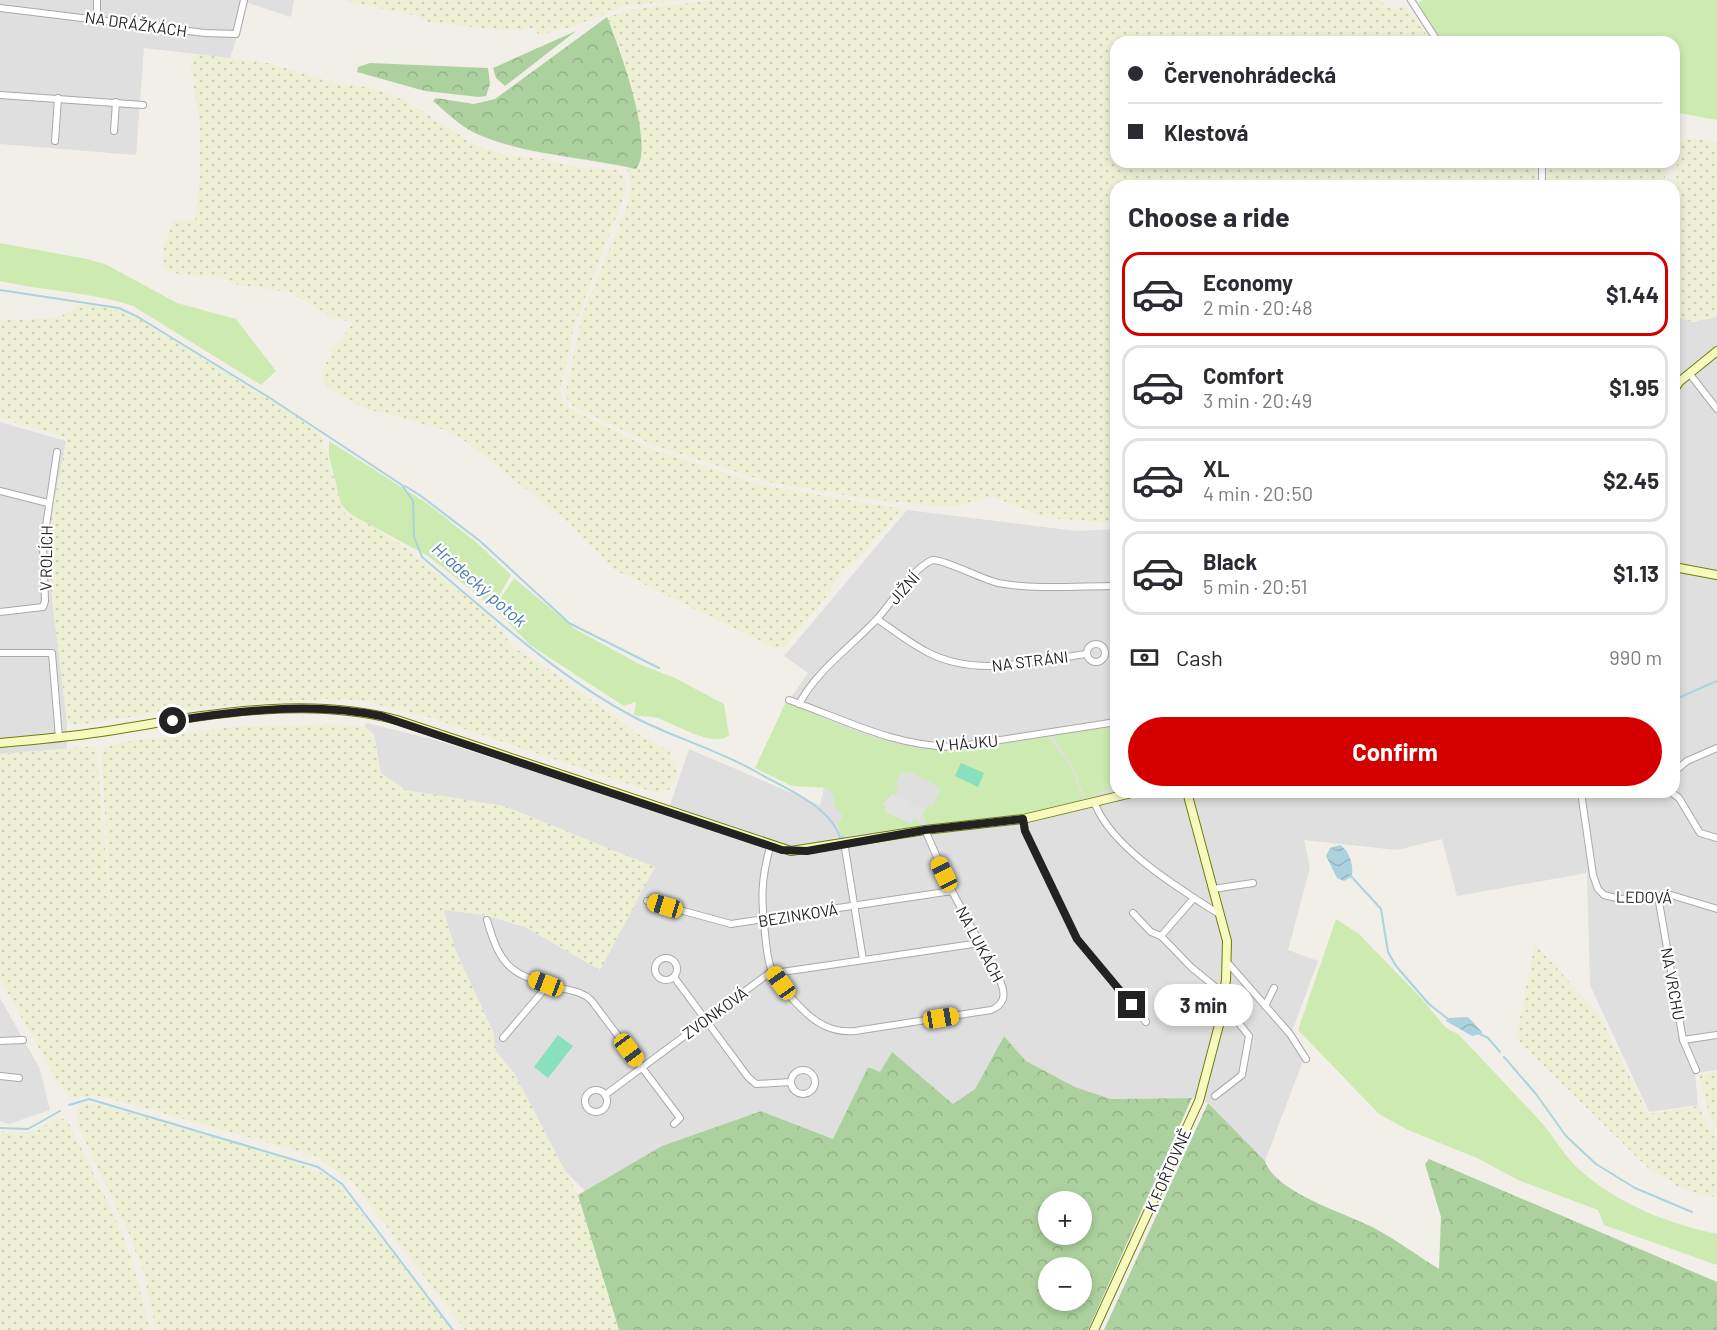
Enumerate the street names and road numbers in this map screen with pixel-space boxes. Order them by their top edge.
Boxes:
street label: NA DRÁŽKÁCH [84,7,188,40]
street label: V ROLÍCH [35,525,56,591]
street label: JIŽNÍ [884,568,923,608]
street label: NA STRÁNI [991,646,1069,675]
street label: V HÁJKU [935,730,999,755]
street label: LEDOVÁ [1616,887,1673,906]
street label: BEZINKOVÁ [757,899,839,930]
street label: NA LUKÁCH [953,903,1008,985]
street label: NA VRCHU [1658,946,1689,1022]
street label: ZVONKOVÁ [678,982,751,1043]
street label: K FOŘTOVNĚ [1141,1125,1194,1214]

